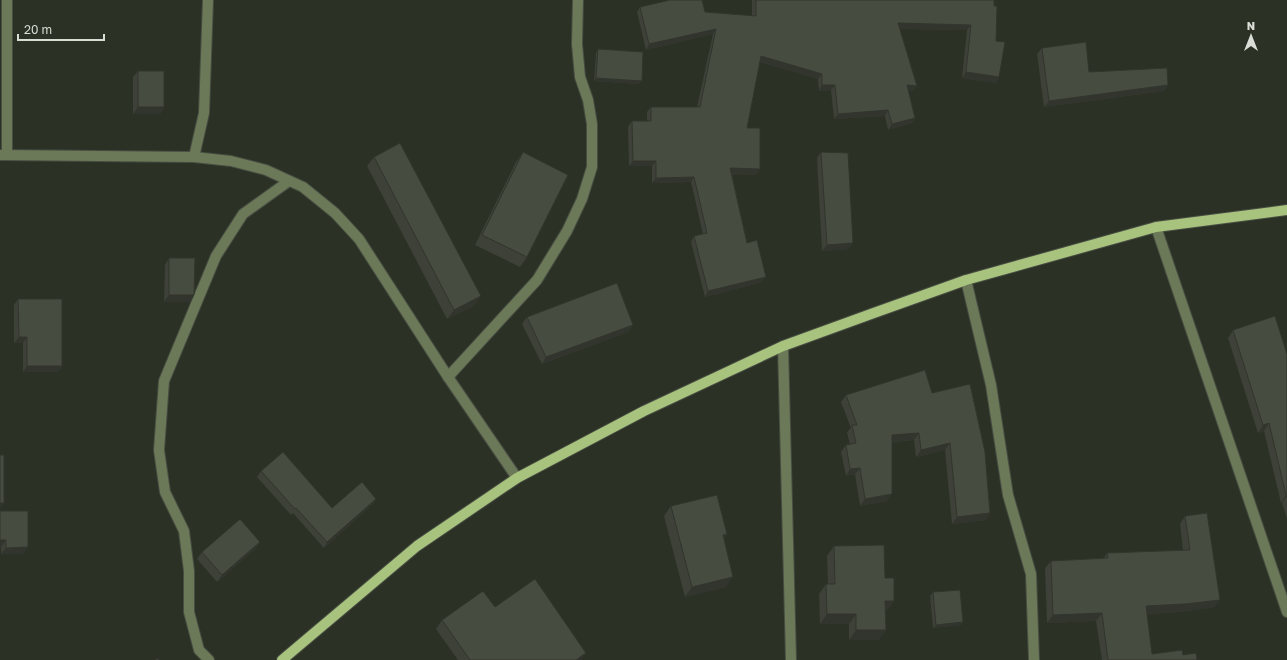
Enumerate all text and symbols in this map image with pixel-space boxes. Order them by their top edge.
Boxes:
scale bar [18,16,104,42]
north arrow [1231,16,1271,56]
text: N [1247,19,1255,32]
text: 20 m [24,22,52,37]

